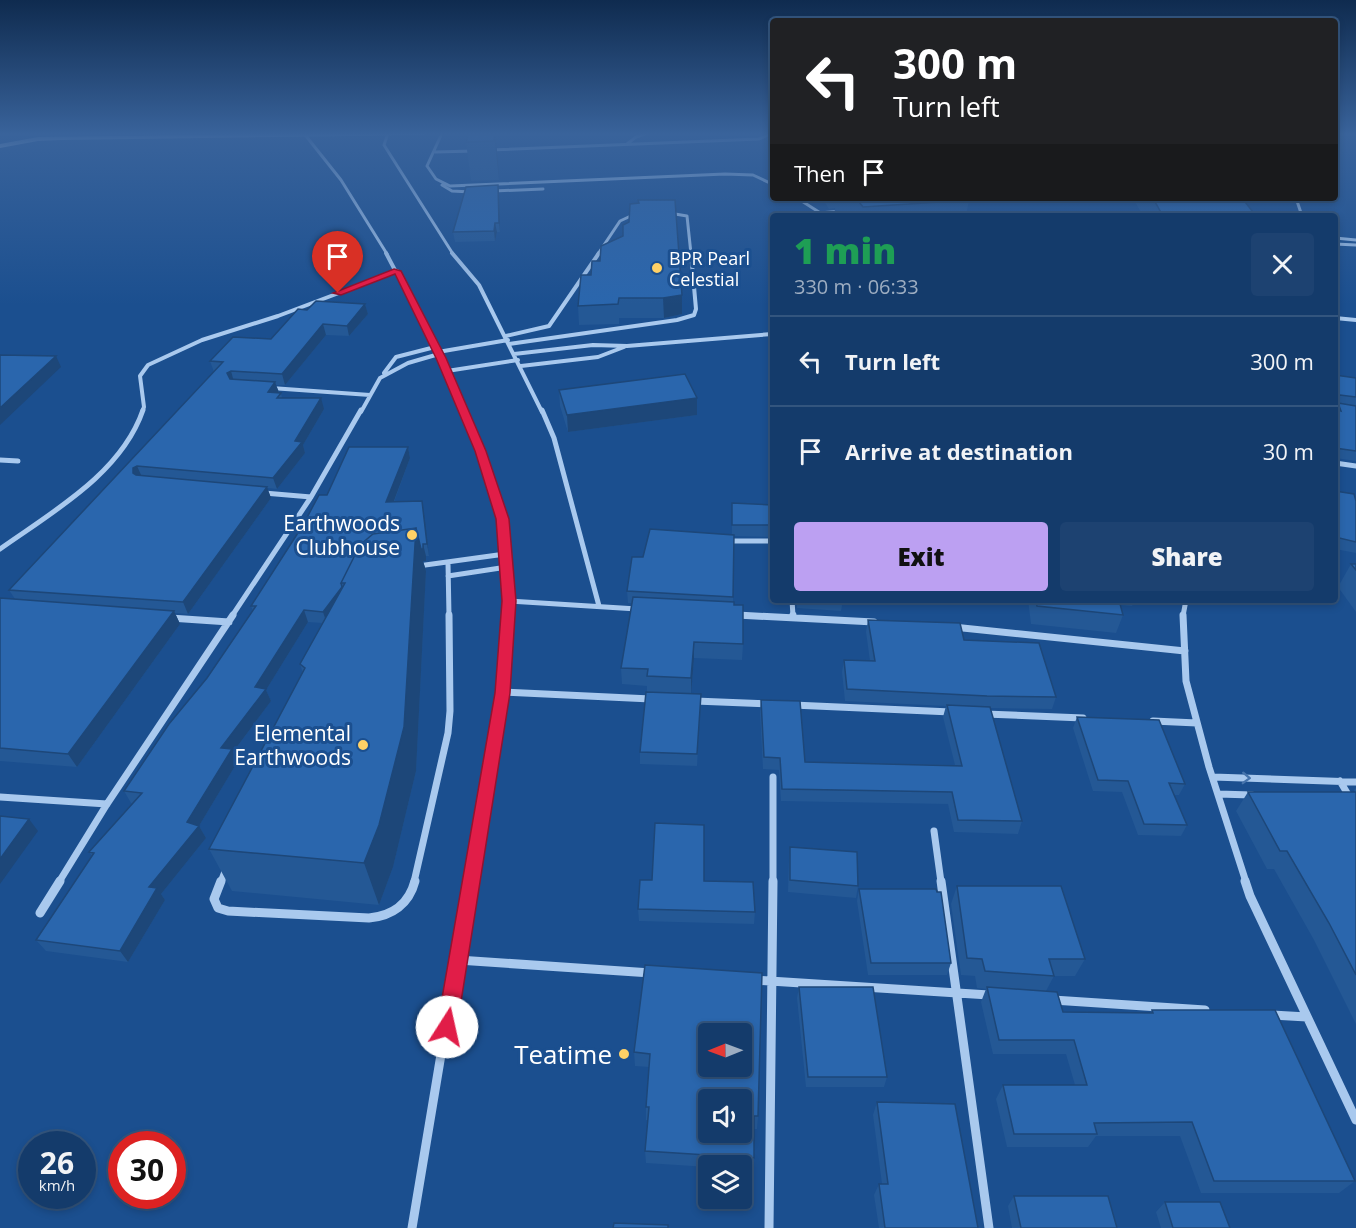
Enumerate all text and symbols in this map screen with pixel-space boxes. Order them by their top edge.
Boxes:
text: 300 m [893,34,1017,91]
icon: left [794,42,872,120]
text: Turn left [893,88,1000,125]
icon: arrive [857,156,890,189]
text: Then [794,158,845,188]
text: 1 min [794,226,896,275]
pin [312,231,363,293]
button: close [1251,233,1314,296]
icon: arrive [321,240,354,273]
place label: BPR Pearl Celestial [669,246,750,291]
marker: BPR Pearl Celestial [650,261,664,275]
text: 330 m · 06:33 [794,273,919,300]
icon: left [794,345,827,378]
text: Turn left [845,346,940,376]
text: 300 m [1250,346,1314,376]
icon: arrive [794,435,827,468]
text: Arrive at destination [845,436,1073,466]
text: 30 m [1263,436,1314,466]
place label: Earthwoods Clubhouse [283,509,400,561]
button: Exit [794,522,1048,591]
button: Share [1060,522,1314,591]
marker: Earthwoods Clubhouse [405,528,419,542]
place label: Elemental Earthwoods [234,719,351,771]
marker: Elemental Earthwoods [356,738,370,752]
one-way arrow [1241,772,1250,785]
position arrow [415,995,479,1059]
north arrow [698,1023,752,1077]
map controls [698,1023,752,1209]
place label: Teatime [514,1036,612,1072]
marker: Teatime [617,1047,631,1061]
button: sound [698,1089,752,1143]
speed limit sign: 30 [108,1131,186,1209]
text: 26 [40,1142,74,1183]
button: layers [698,1155,752,1209]
text: km/h [39,1175,75,1195]

